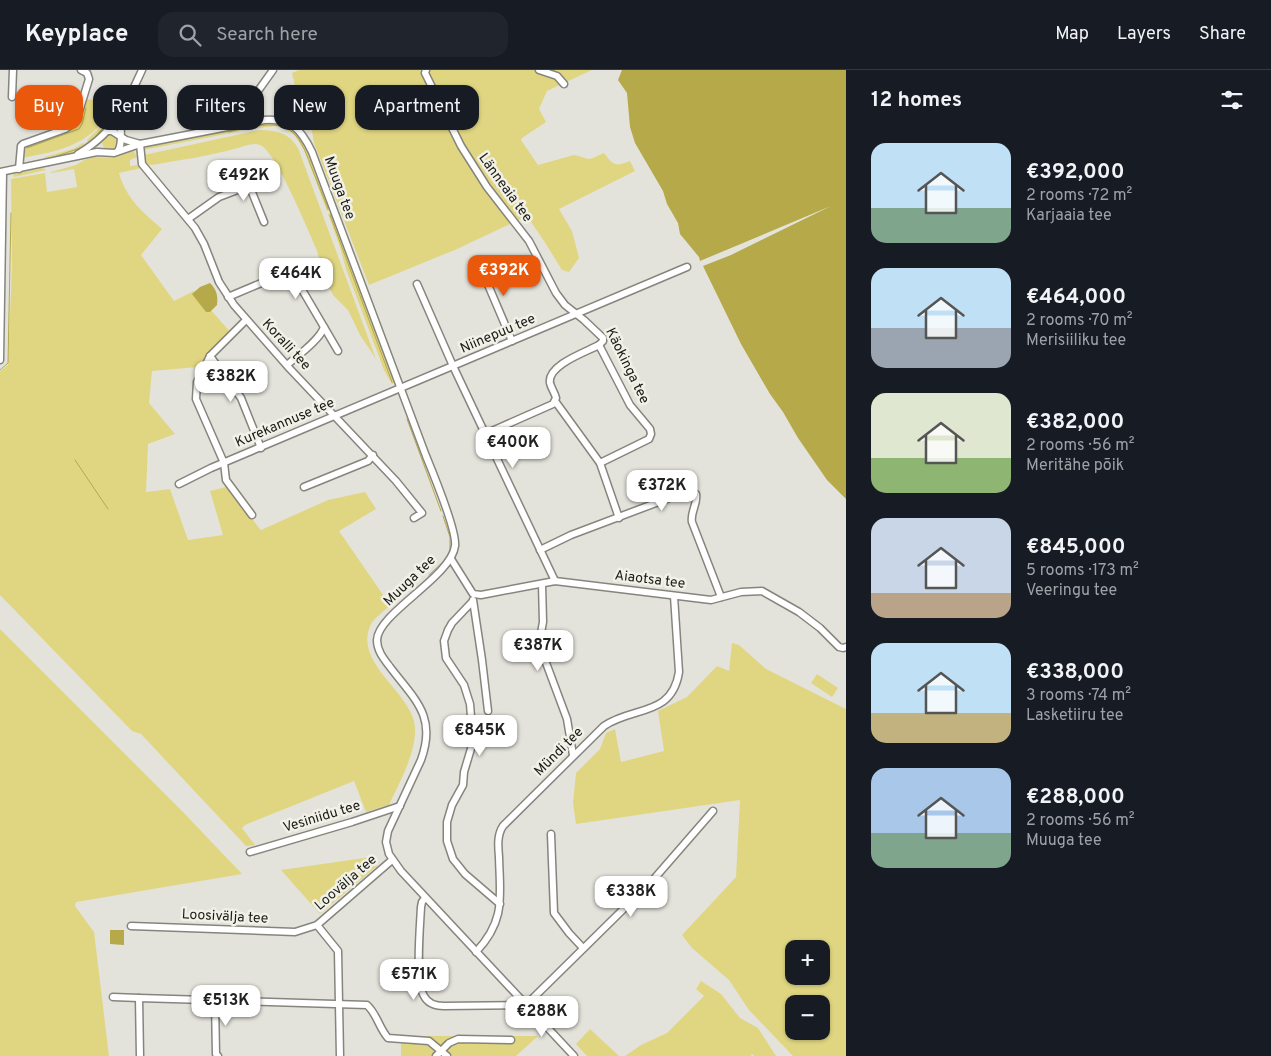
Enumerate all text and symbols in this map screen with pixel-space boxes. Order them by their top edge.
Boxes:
search box [158,12,508,57]
text: Keyplace [25,20,128,50]
icon: search [176,21,204,49]
text: Search here [216,23,318,47]
text: Map [1055,23,1089,46]
text: Layers [1117,23,1171,46]
text: Share [1199,23,1246,46]
chip: Buy [15,85,83,130]
chip: Rent [93,85,167,130]
chip: Filters [177,85,264,130]
chip: New [274,85,345,130]
chip: Apartment [355,85,479,130]
icon: filters [1218,86,1246,114]
text: 12 homes [871,87,962,114]
street label: Länneaia tee [474,150,536,226]
street label: Muuga tee [320,154,358,222]
text: €392,000 [1026,159,1124,186]
pin: €492K [209,160,279,202]
icon: home [911,163,971,223]
text: €492K [218,166,270,186]
text: 2 rooms · 72 m² [1026,186,1132,206]
text: Karjaaia tee [1026,206,1112,226]
pin: €392K [469,254,539,297]
pin: €464K [261,258,331,300]
text: €392K [479,261,529,281]
text: €464K [270,264,322,284]
text: €464,000 [1026,284,1126,311]
icon: home [911,288,971,348]
street label: Niinepuu tee [458,311,538,357]
text: 2 rooms · 70 m² [1026,311,1133,331]
street label: Koralli tee [258,316,314,374]
street label: Käokinga tee [601,325,653,407]
text: Merisiiliku tee [1026,331,1126,351]
pin: €382K [196,360,266,403]
text: €382K [206,367,256,387]
street label: Kurekannuse tee [233,394,337,452]
text: €382,000 [1026,409,1124,436]
icon: home [911,413,971,473]
pin: €400K [478,426,548,469]
text: €400K [487,433,539,453]
text: 2 rooms · 56 m² [1026,436,1135,456]
text: Meritähe põik [1026,456,1124,476]
pin: €372K [627,470,697,512]
text: €372K [638,476,686,496]
text: €845,000 [1026,534,1126,561]
icon: home [911,538,971,598]
street label: Muuga tee [380,552,440,610]
text: 5 rooms · 173 m² [1026,561,1139,581]
street label: Aiaotsa tee [614,567,686,593]
text: Veeringu tee [1026,581,1117,601]
pin: €387K [503,630,573,672]
text: €387K [513,636,563,656]
text: €338,000 [1026,659,1124,686]
icon: home [911,663,971,723]
text: 3 rooms · 74 m² [1026,686,1131,706]
text: Lasketiiru tee [1026,706,1123,726]
pin: €845K [445,714,515,757]
text: €845K [454,721,506,741]
street label: Mündi tee [531,724,587,780]
text: €288,000 [1026,784,1125,811]
icon: home [911,788,971,848]
street label: Vesiniidu tee [281,797,363,837]
text: 2 rooms · 56 m² [1026,811,1135,831]
text: Muuga tee [1026,831,1102,851]
street label: Loovälja tee [312,851,380,915]
pin: €338K [596,876,666,918]
text: €338K [606,882,656,902]
street label: Loosivälja tee [181,906,269,928]
map controls [785,940,830,1040]
button: + [785,940,830,985]
pin: €571K [379,958,449,1001]
text: €571K [391,965,437,985]
pin: €513K [191,984,261,1027]
text: €513K [202,991,250,1011]
button: − [785,995,830,1040]
pin: €288K [507,996,577,1038]
text: €288K [516,1002,568,1022]

